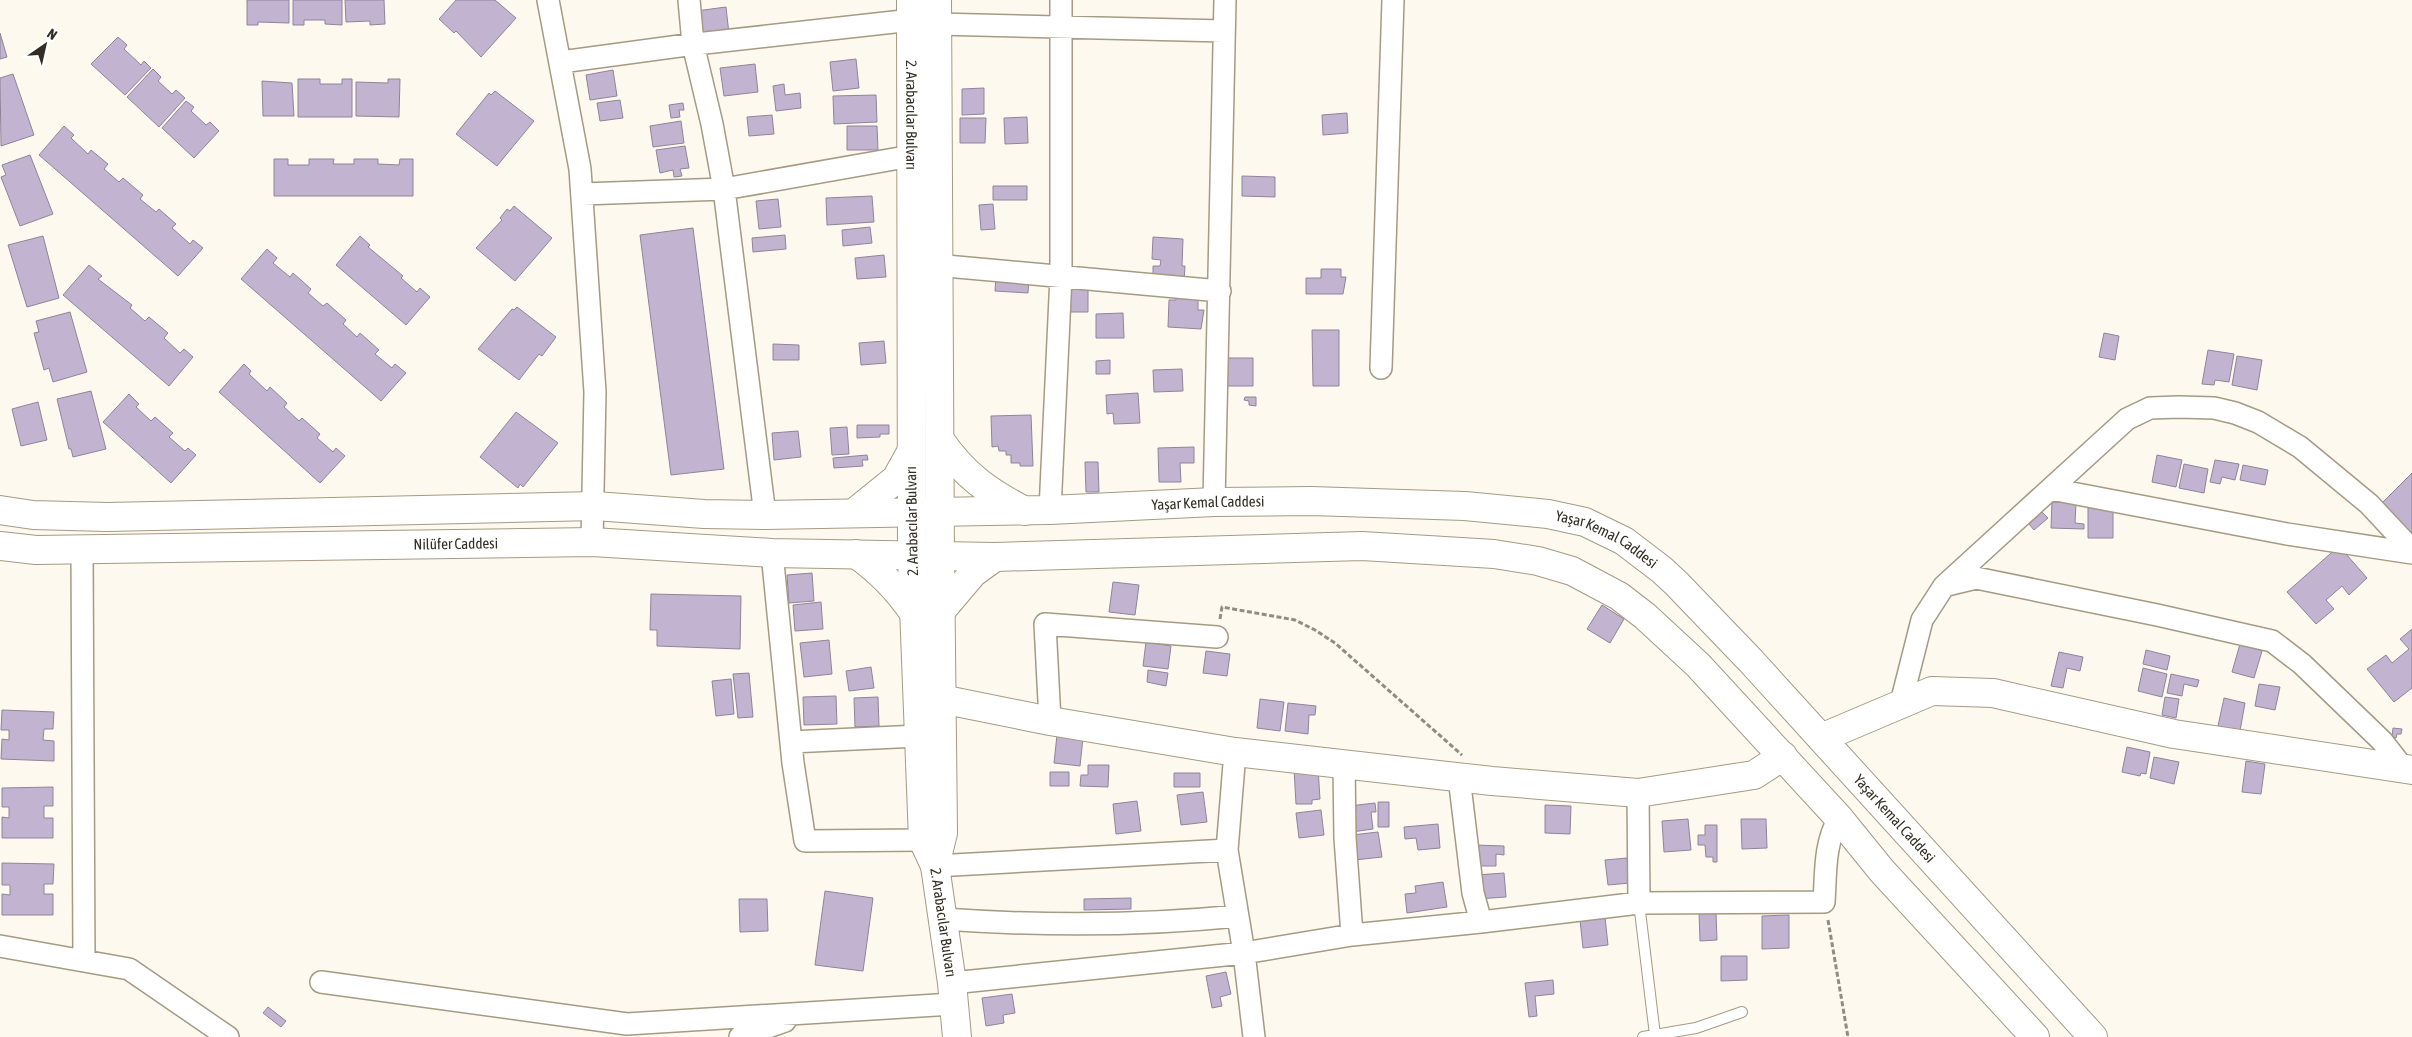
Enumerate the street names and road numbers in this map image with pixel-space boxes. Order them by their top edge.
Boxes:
street label: 2. Arabacılar Bulvarı [903,60,920,170]
street label: 2. Arabacılar Bulvarı [902,466,921,576]
street label: Yaşar Kemal Caddesi [1151,492,1264,513]
street label: Yaşar Kemal Caddesi [1554,507,1661,571]
street label: Nilüfer Caddesi [413,534,498,553]
street label: Yaşar Kemal Caddesi [1851,771,1939,866]
street label: 2. Arabacılar Bulvarı [927,867,960,978]

